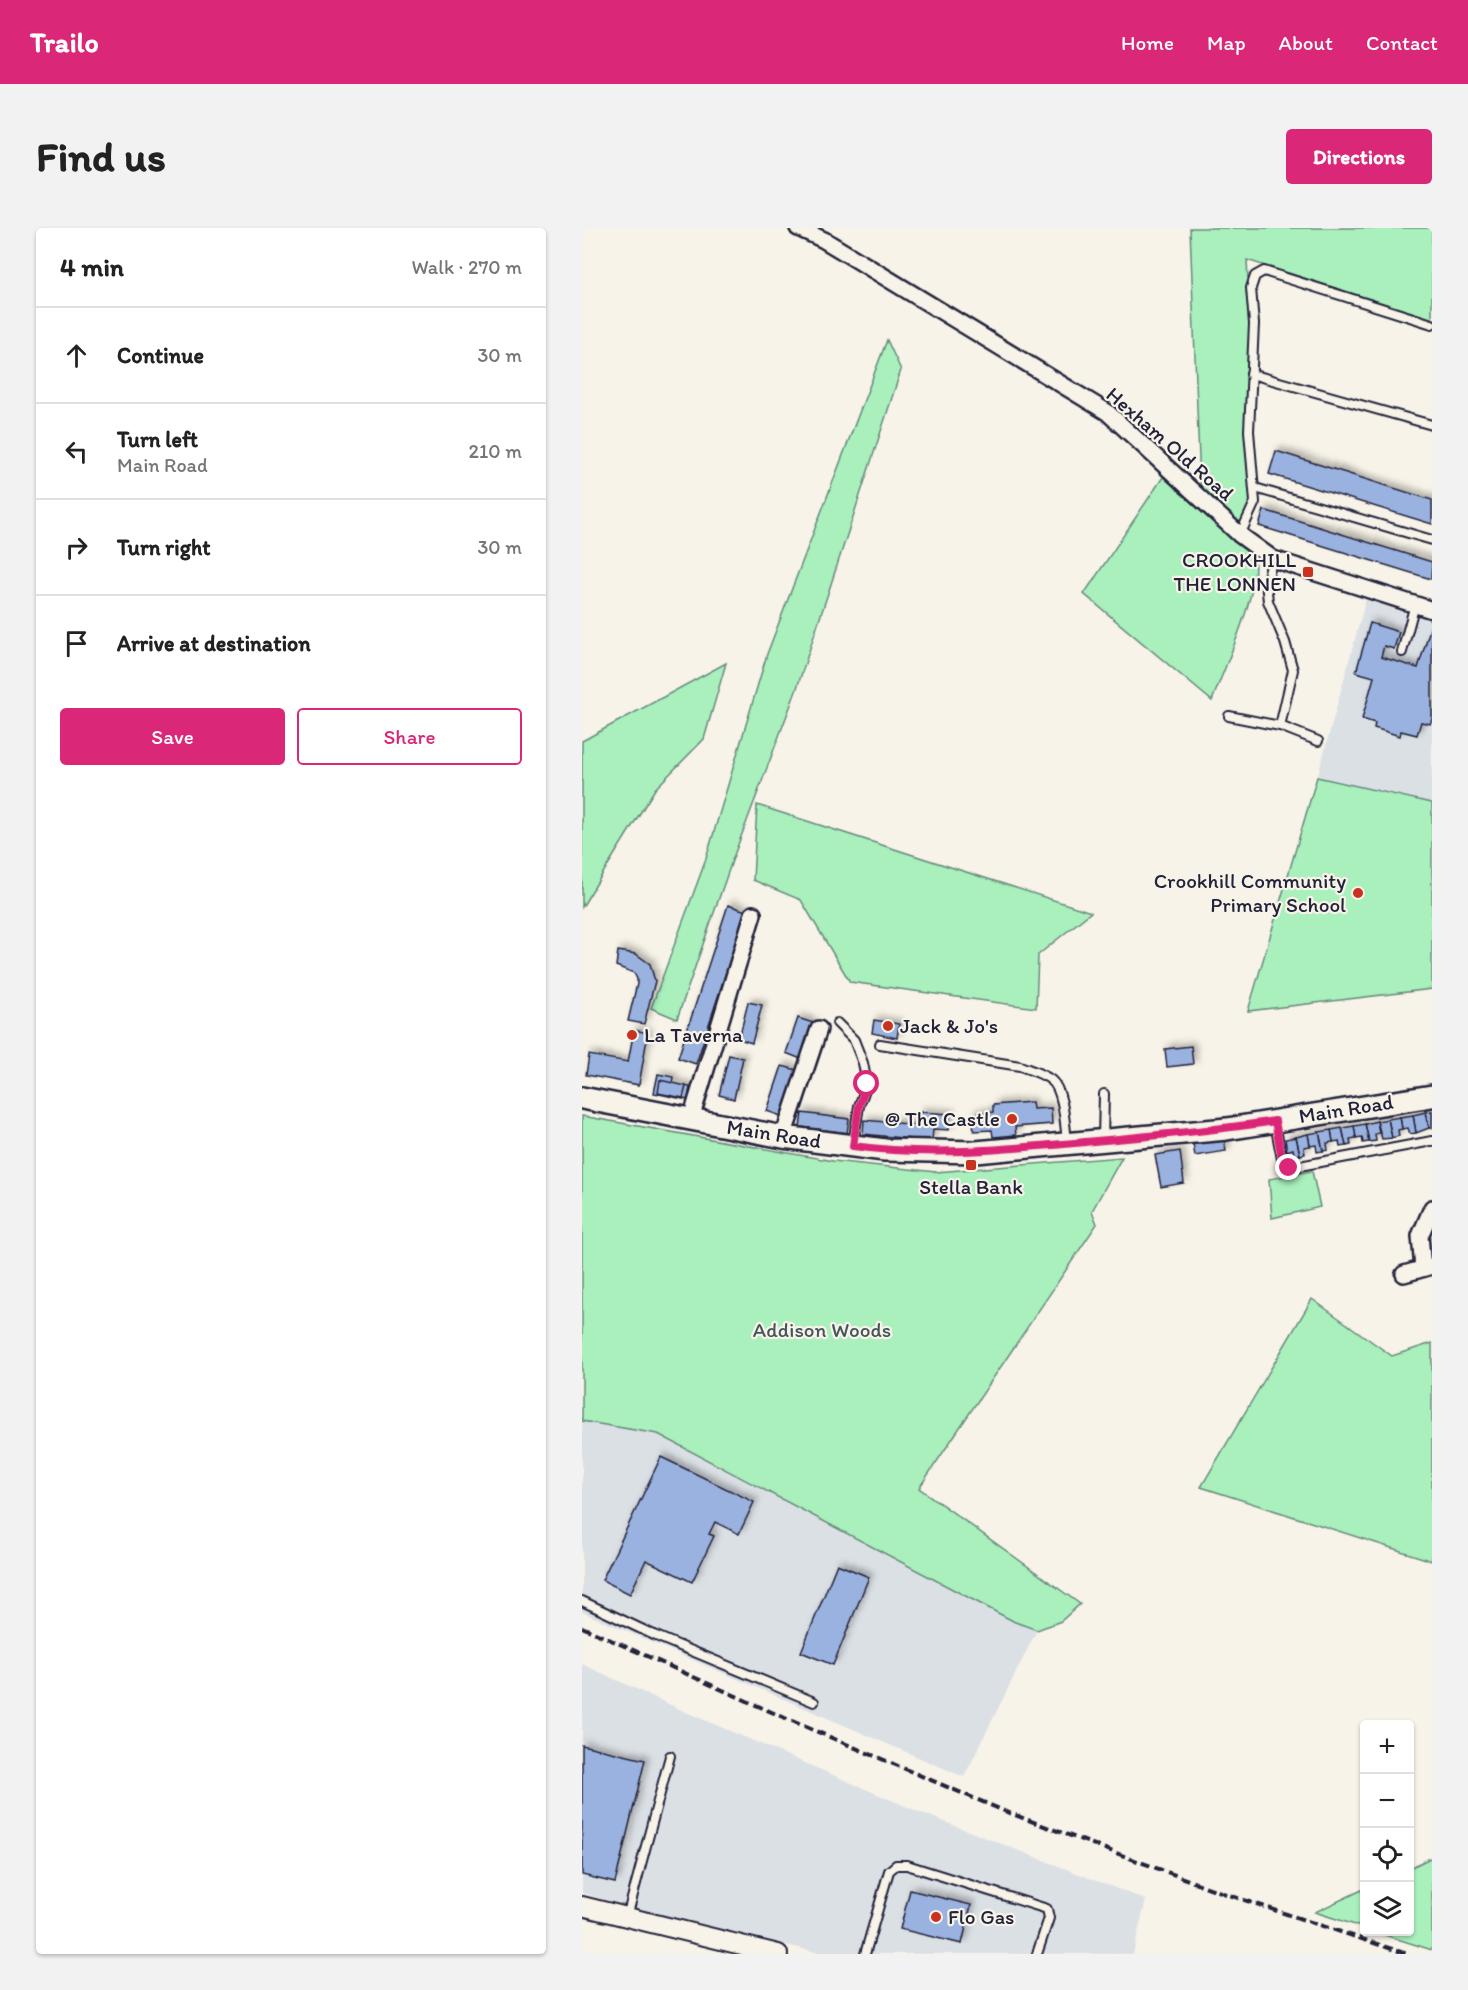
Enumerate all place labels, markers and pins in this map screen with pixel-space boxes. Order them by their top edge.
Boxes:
place label: CROOKHILL THE LONNEN [1173,547,1296,596]
marker: CROOKHILL THE LONNEN [1301,565,1315,579]
place label: Crookhill Community Primary School [1154,868,1346,917]
marker: Crookhill Community Primary School [1351,886,1365,900]
place label: Jack & Jo's [900,1013,998,1038]
marker: Jack & Jo's [881,1019,895,1033]
place label: La Taverna [644,1022,743,1047]
marker: La Taverna [625,1028,639,1042]
place label: @ The Castle [885,1106,1000,1131]
marker: @ The Castle [1005,1112,1019,1126]
marker: Stella Bank [964,1158,978,1172]
place label: Stella Bank [919,1174,1023,1199]
place label: Flo Gas [948,1904,1014,1929]
marker: Flo Gas [929,1910,943,1924]

